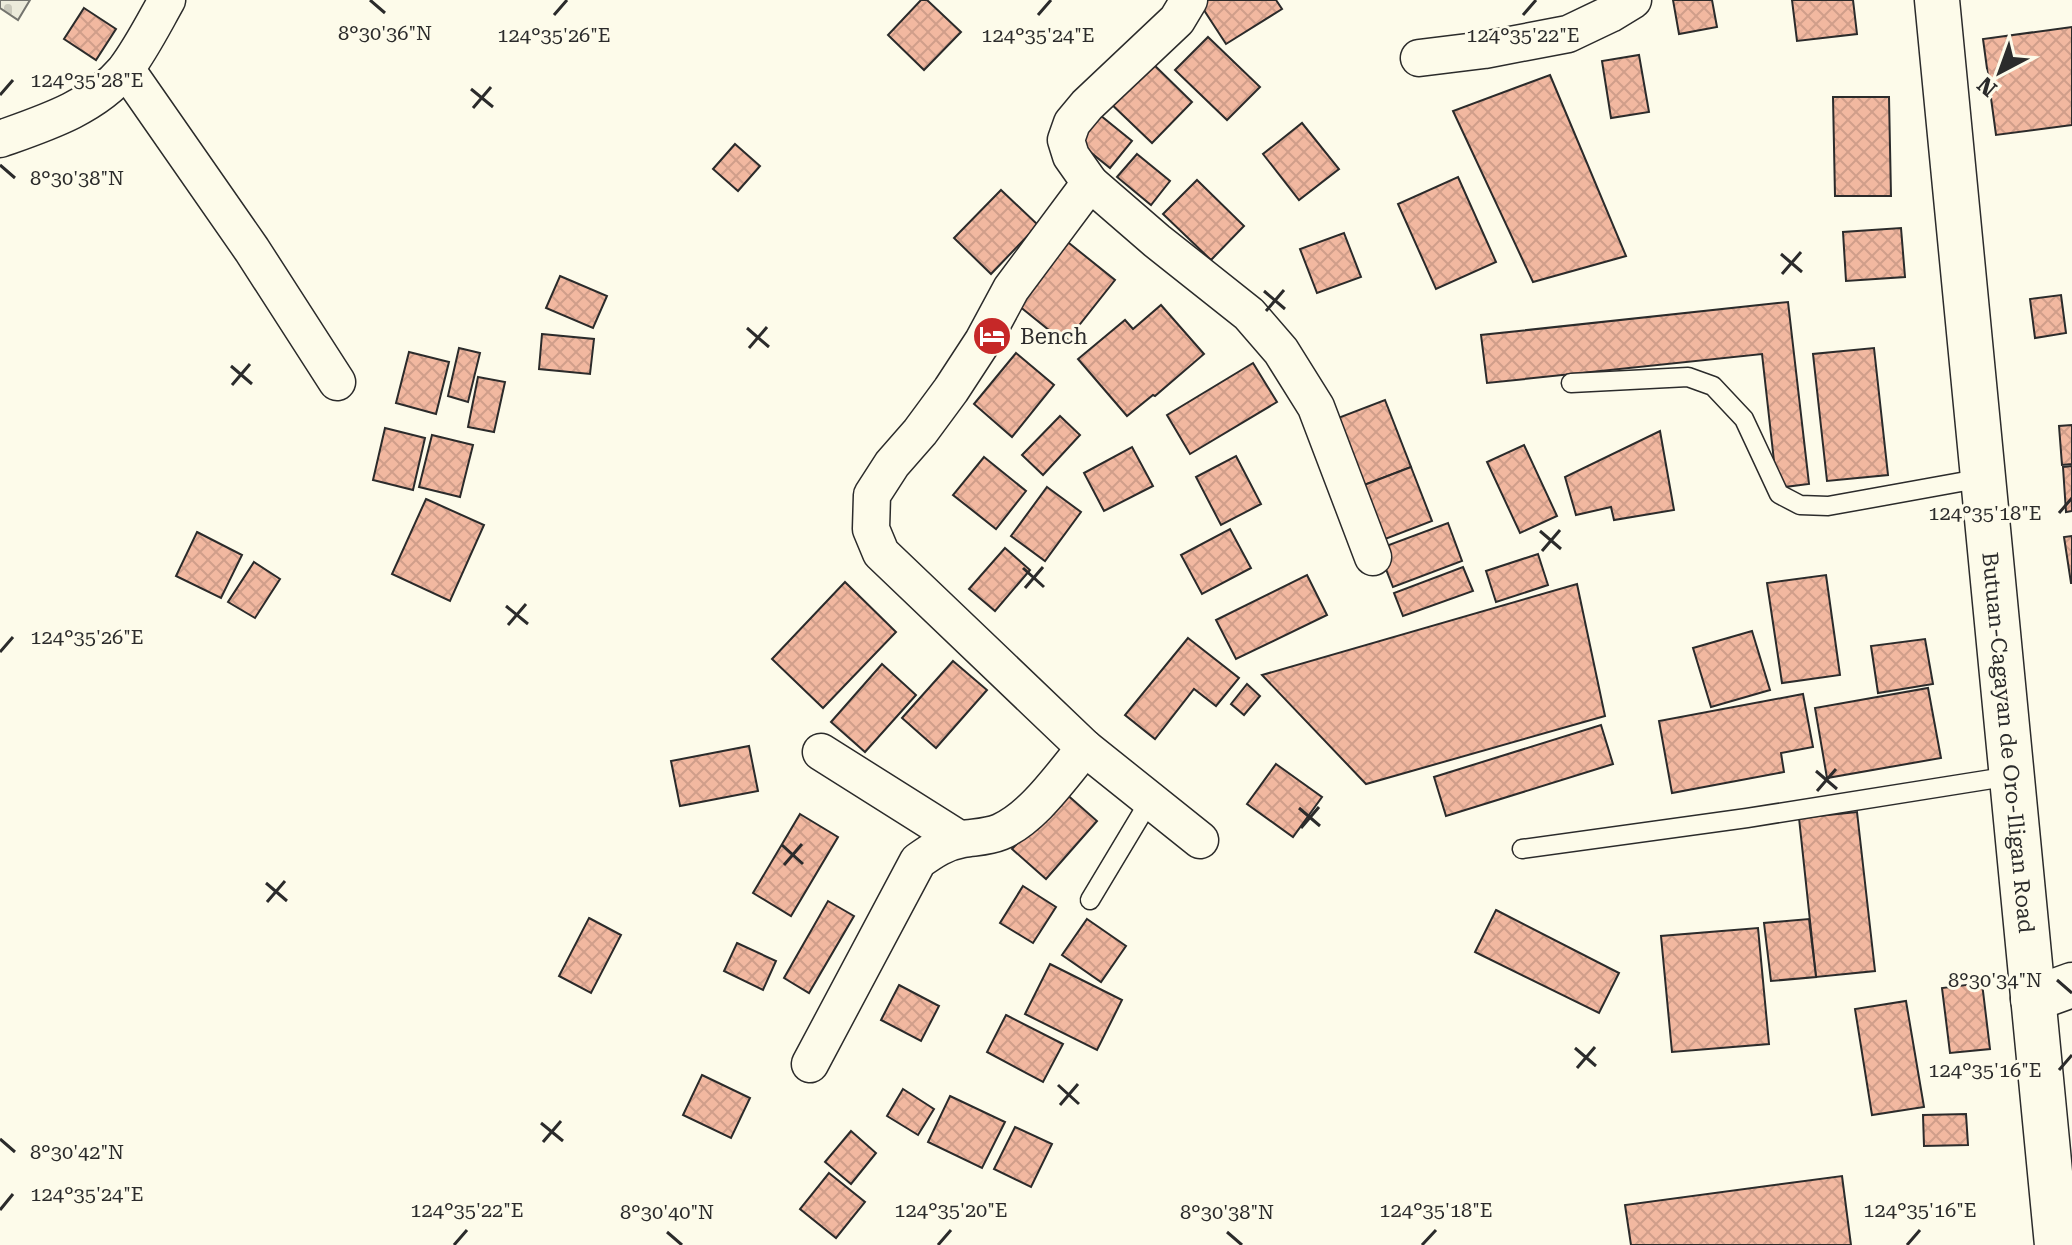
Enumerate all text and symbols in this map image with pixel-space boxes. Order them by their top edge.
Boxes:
text: 8°30'36"N [338,21,432,45]
text: 124°35'26"E [497,23,611,47]
text: 124°35'24"E [981,23,1095,47]
text: 124°35'22"E [1466,23,1580,47]
north arrow [1960,32,2040,112]
text: 124°35'28"E [30,68,144,92]
text: N [1973,72,2002,102]
text: 8°30'38"N [30,166,124,190]
hotel icon: Bench [971,315,1013,357]
place label: Bench [1020,324,1088,349]
text: 124°35'18"E [1928,501,2042,525]
street label: Butuan-Cagayan de Oro-Iligan Road [1977,551,2039,934]
text: 124°35'26"E [30,625,144,649]
text: 8°30'34"N [1948,968,2042,992]
text: 124°35'16"E [1928,1058,2042,1082]
text: 8°30'42"N [30,1140,124,1164]
text: 124°35'24"E [30,1182,144,1206]
text: 124°35'22"E [410,1198,524,1222]
text: 124°35'20"E [894,1198,1008,1222]
text: 124°35'18"E [1379,1198,1493,1222]
text: 124°35'16"E [1863,1198,1977,1222]
text: 8°30'40"N [620,1200,714,1224]
text: 8°30'38"N [1180,1200,1274,1224]

